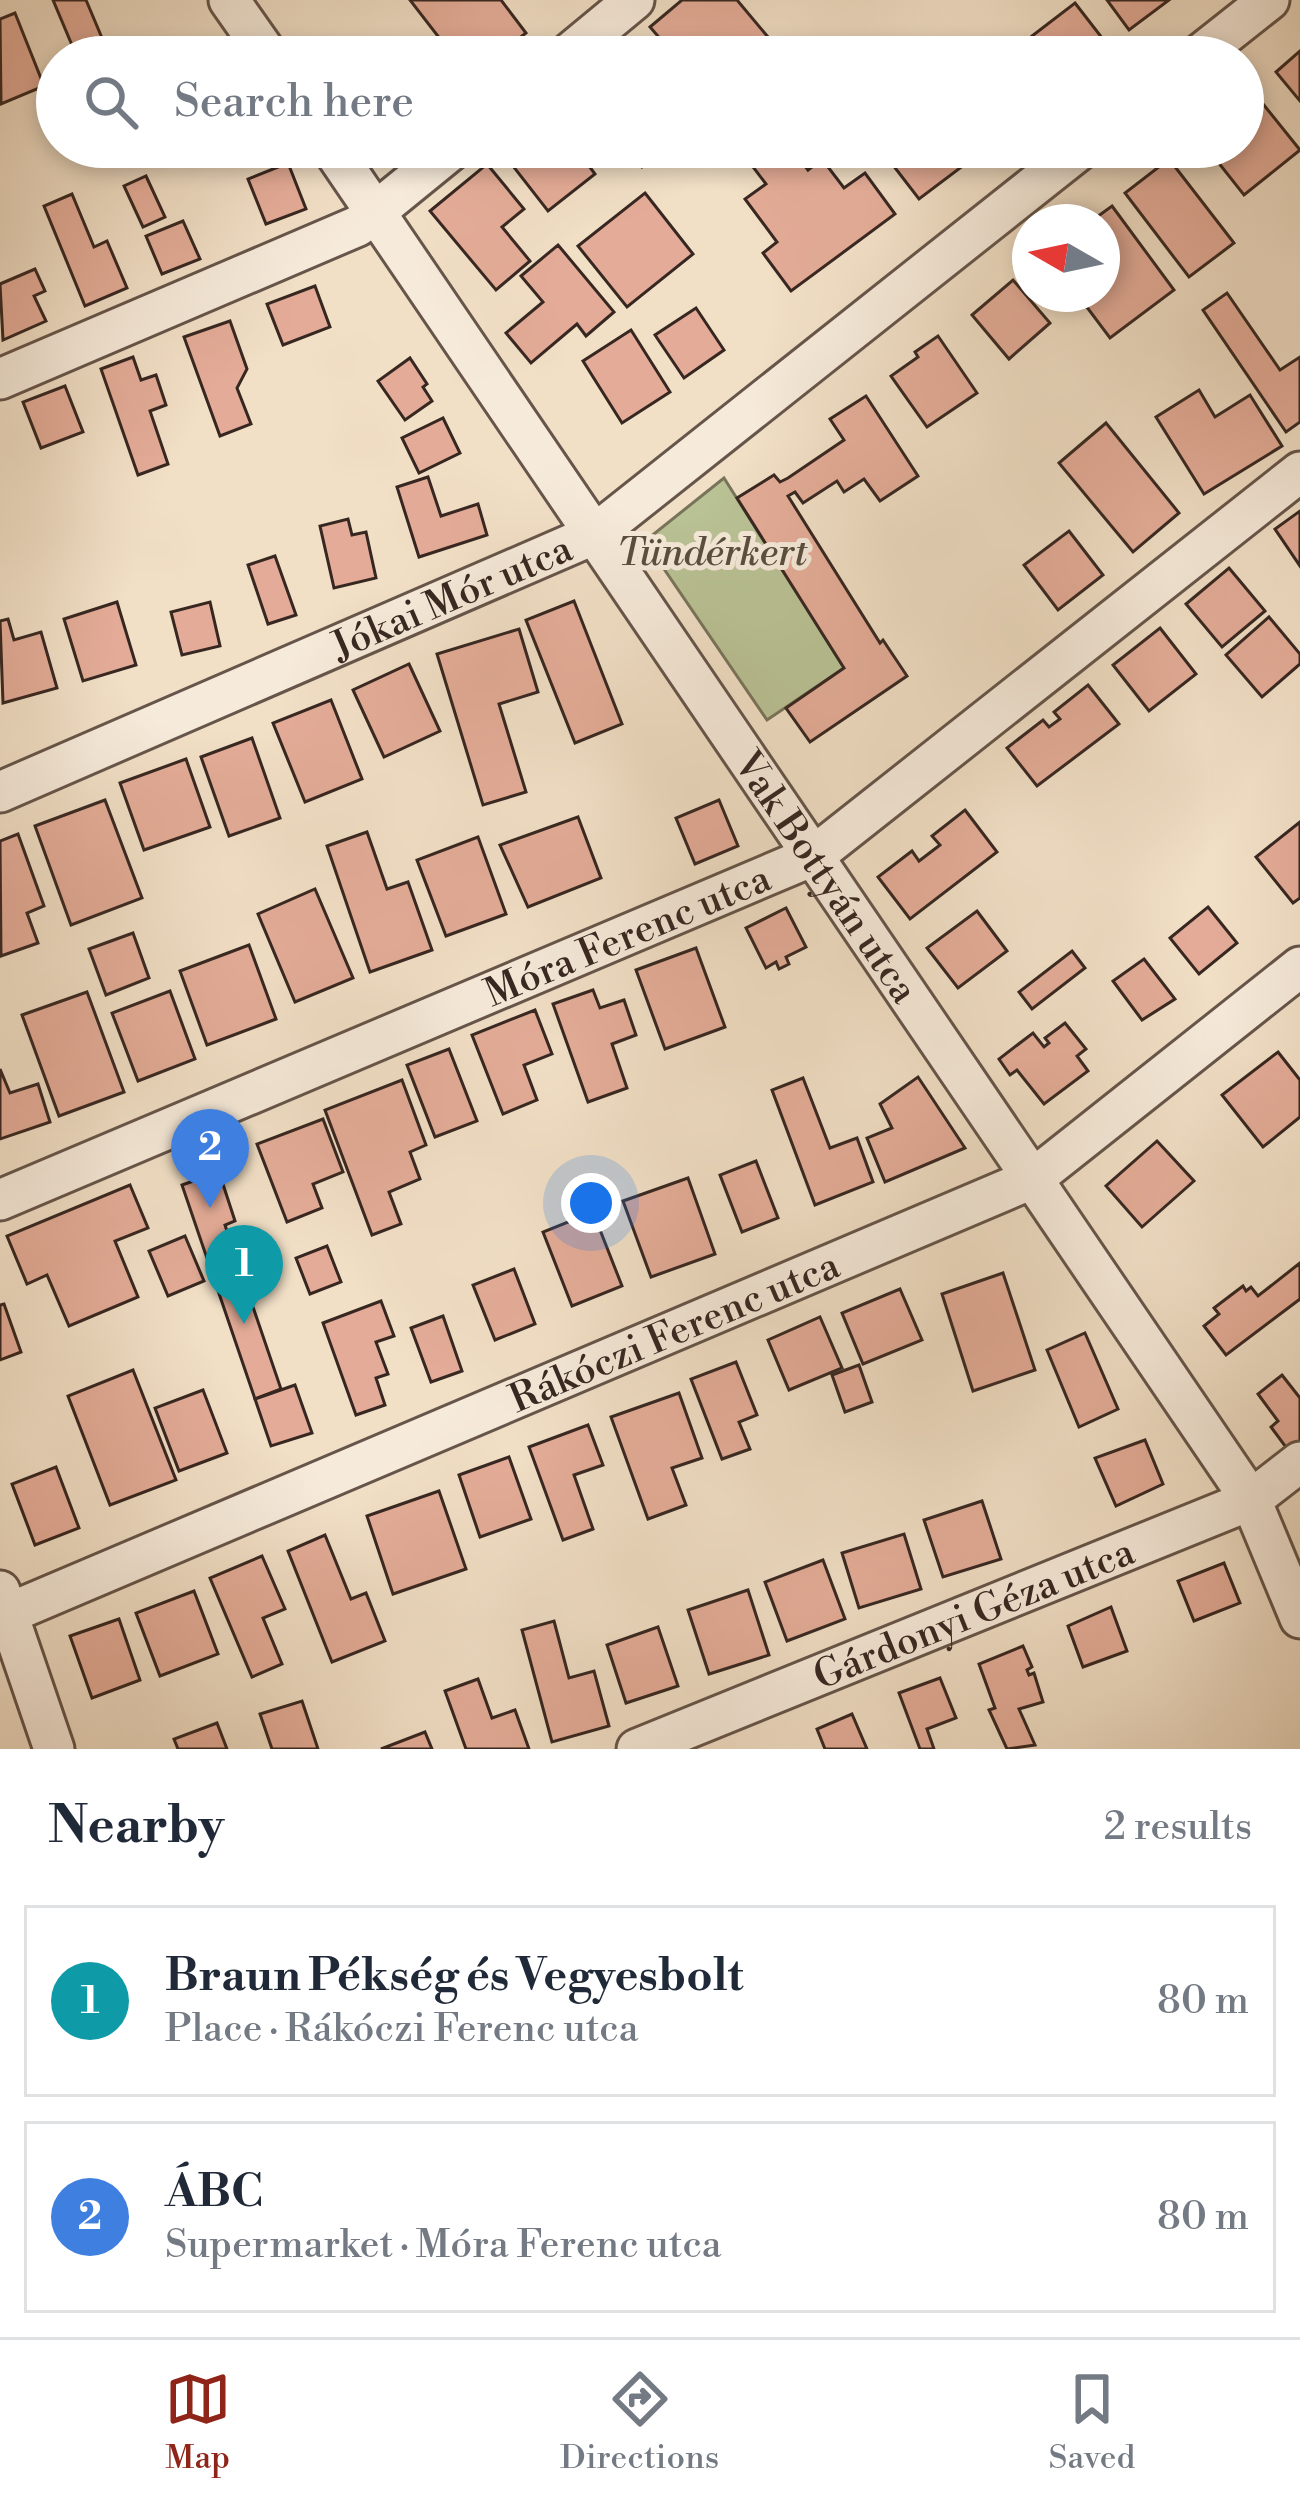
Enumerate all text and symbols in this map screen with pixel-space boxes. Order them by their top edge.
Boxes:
search box [36,36,1264,168]
icon: search [78,69,144,135]
text: Search here [174,74,414,131]
north arrow [1012,204,1120,312]
street label: Jókai Mór utca [323,525,580,673]
park label: Tündérkert [617,529,808,578]
street label: Vak Bottyán utca [721,742,928,1013]
street label: Móra Ferenc utca [478,855,779,1019]
pin: 2 [171,1109,249,1208]
your location [561,1173,621,1233]
pin: 1 [205,1225,283,1324]
street label: Rákóczi Ferenc utca [502,1241,847,1425]
street label: Gárdonyi Géza utca [807,1528,1142,1702]
text: Nearby [48,1795,224,1859]
text: 2 results [1104,1803,1252,1852]
text: Braun Pékség és Vegyesbolt [165,1948,743,2005]
text: 1 [81,1977,99,2026]
text: 80 m [1157,1977,1249,2026]
text: Place · Rákóczi Ferenc utca [165,2005,639,2054]
text: ÁBC [165,2164,263,2221]
text: 2 [78,2193,102,2242]
text: 80 m [1157,2193,1249,2242]
text: Supermarket · Móra Ferenc utca [165,2221,722,2270]
tab: Map [165,2366,231,2479]
tab: Directions [560,2366,719,2479]
tab: Saved [1049,2366,1135,2479]

